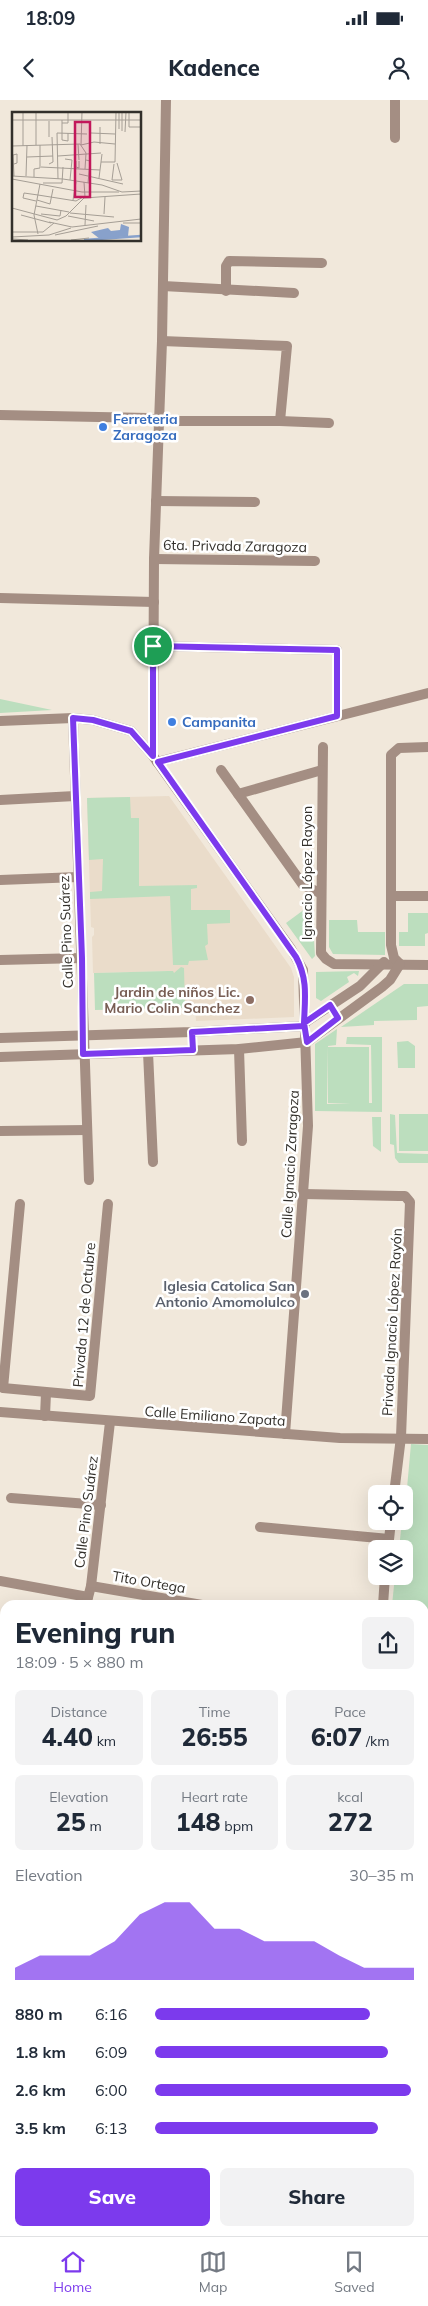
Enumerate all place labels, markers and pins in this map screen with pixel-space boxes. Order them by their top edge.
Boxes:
place label: Ferreteria Zaragoza [113,410,178,444]
marker: Ferreteria Zaragoza [97,421,109,433]
pin [132,625,174,667]
place label: Campanita [182,713,256,731]
marker: Campanita [166,716,178,728]
place label: Jardin de niños Lic. Mario Colin Sanchez [104,983,240,1017]
marker: Jardin de niños Lic. Mario Colin Sanchez [244,994,256,1006]
place label: Iglesia Catolica San Antonio Amomolulco [155,1277,295,1311]
marker: Iglesia Catolica San Antonio Amomolulco [299,1288,311,1300]

